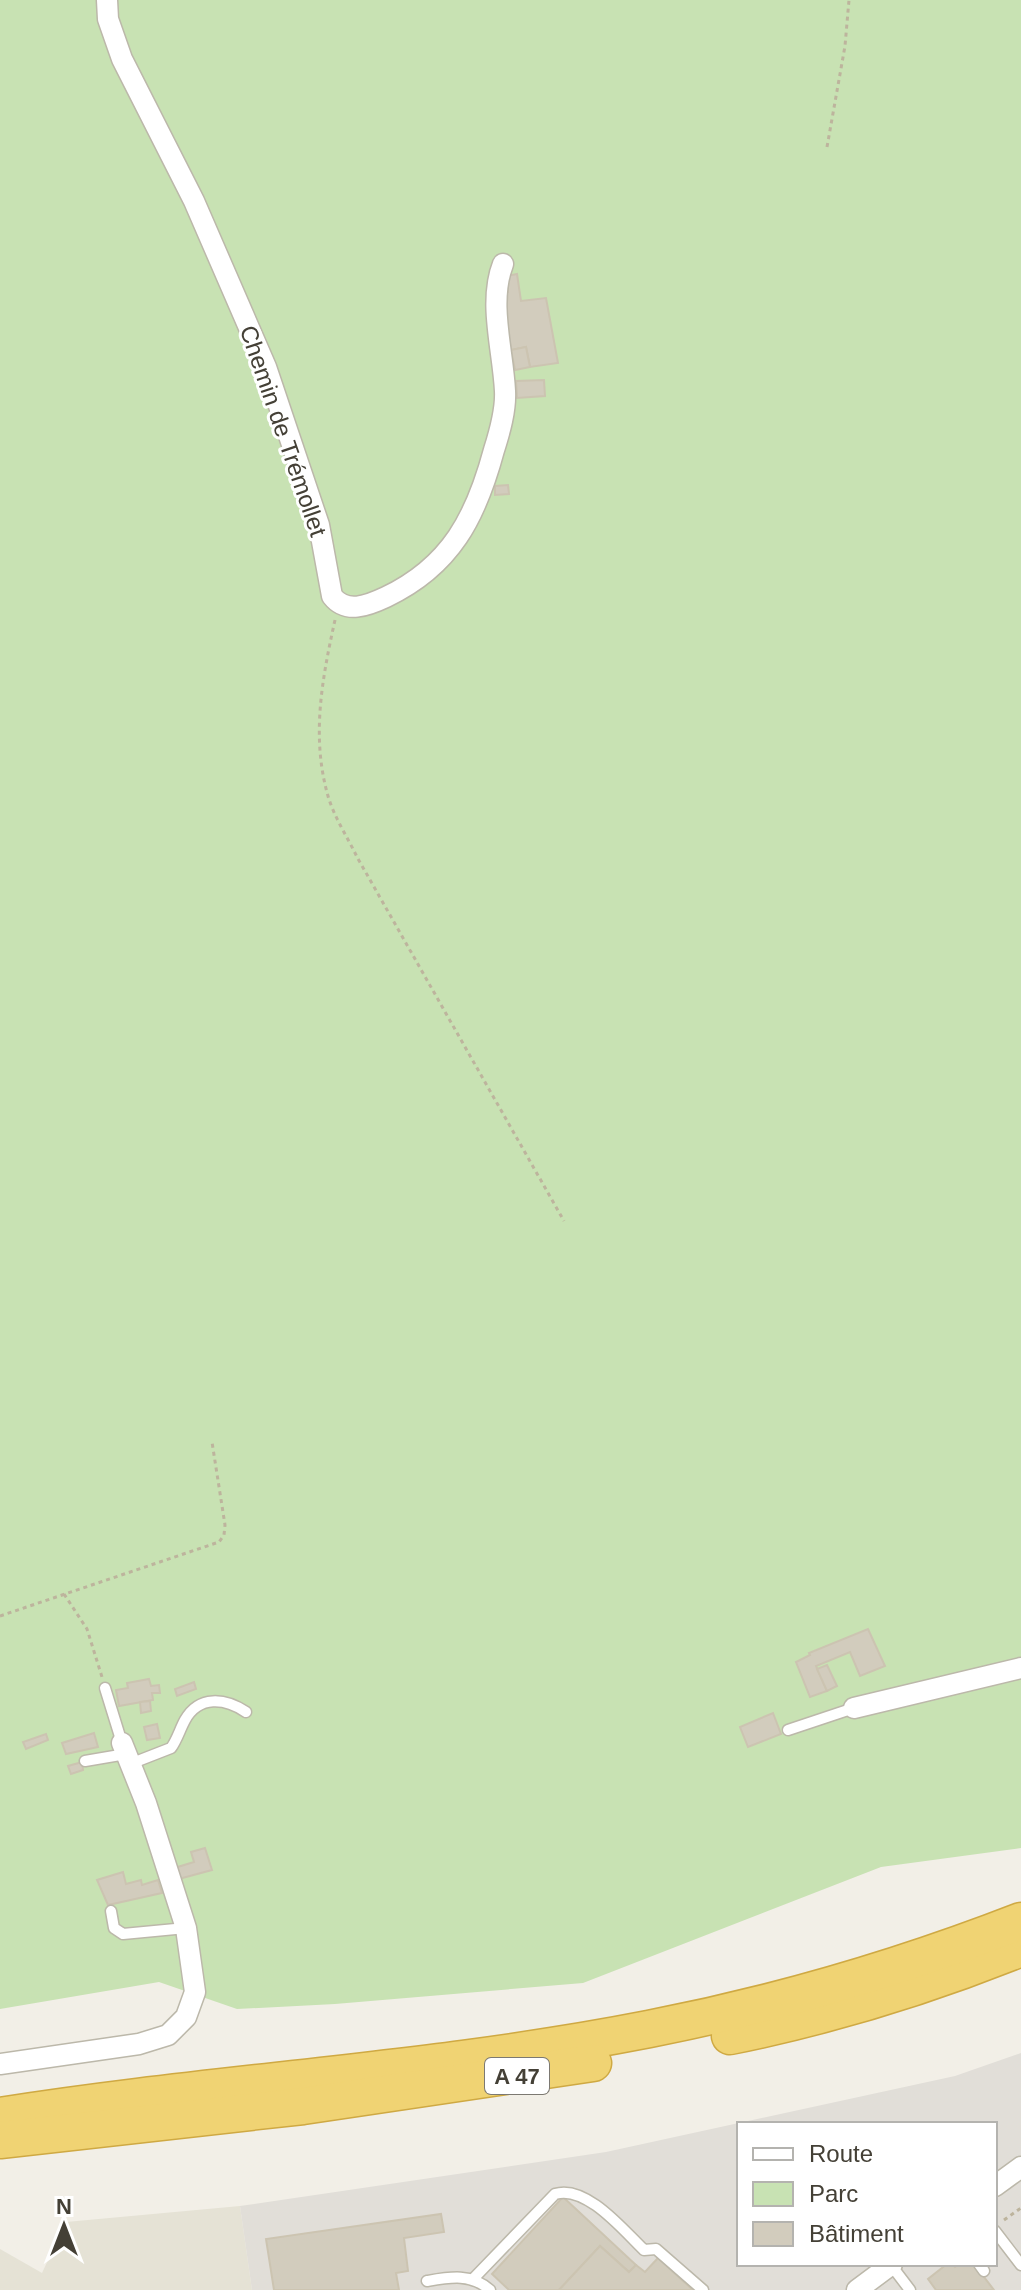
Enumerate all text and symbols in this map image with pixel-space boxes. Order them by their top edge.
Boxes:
street label: Chemin de Trémollet [235,322,332,540]
road number: A 47 [485,2058,549,2094]
legend [737,2122,997,2266]
text: Route [809,2140,873,2167]
text: Parc [809,2180,858,2207]
north arrow [24,2186,104,2266]
text: N [56,2194,72,2219]
text: Bâtiment [809,2220,904,2247]

